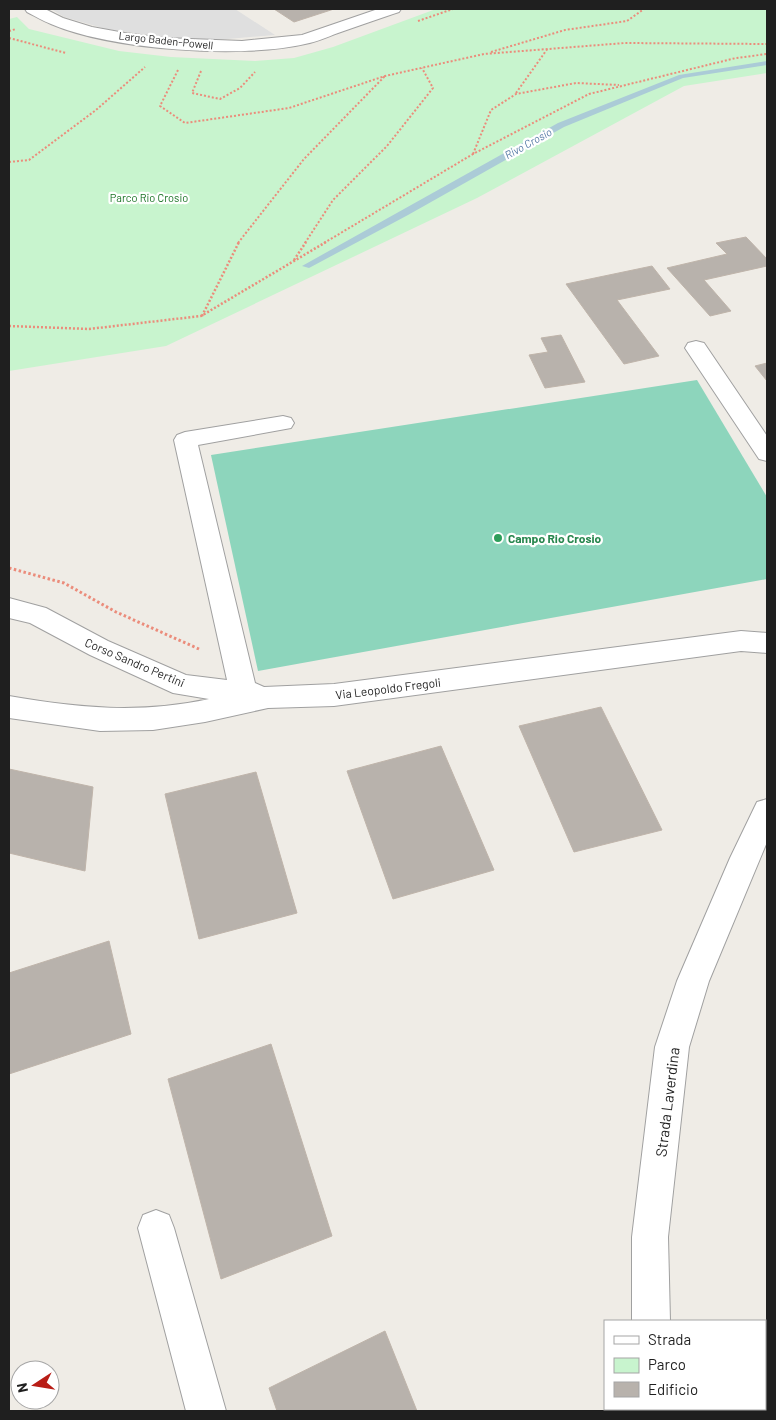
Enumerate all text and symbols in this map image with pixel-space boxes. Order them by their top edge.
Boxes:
street label: Largo Baden-Powell [118,29,214,51]
water label: Rivo Crosio [502,125,554,161]
park label: Parco Rio Crosio [110,191,188,204]
place label: Campo Rio Crosio [508,531,601,545]
marker: Campo Rio Crosio [492,532,504,544]
street label: Corso Sandro Pertini [83,635,187,689]
street label: Via Leopoldo Fregoli [335,675,441,701]
street label: Strada Laverdina [651,1046,683,1158]
legend [604,1320,766,1410]
text: Strada [648,1330,691,1348]
text: Parco [648,1355,686,1373]
north arrow [10,1360,60,1410]
text: Edificio [648,1380,698,1398]
text: N [13,1381,31,1394]

